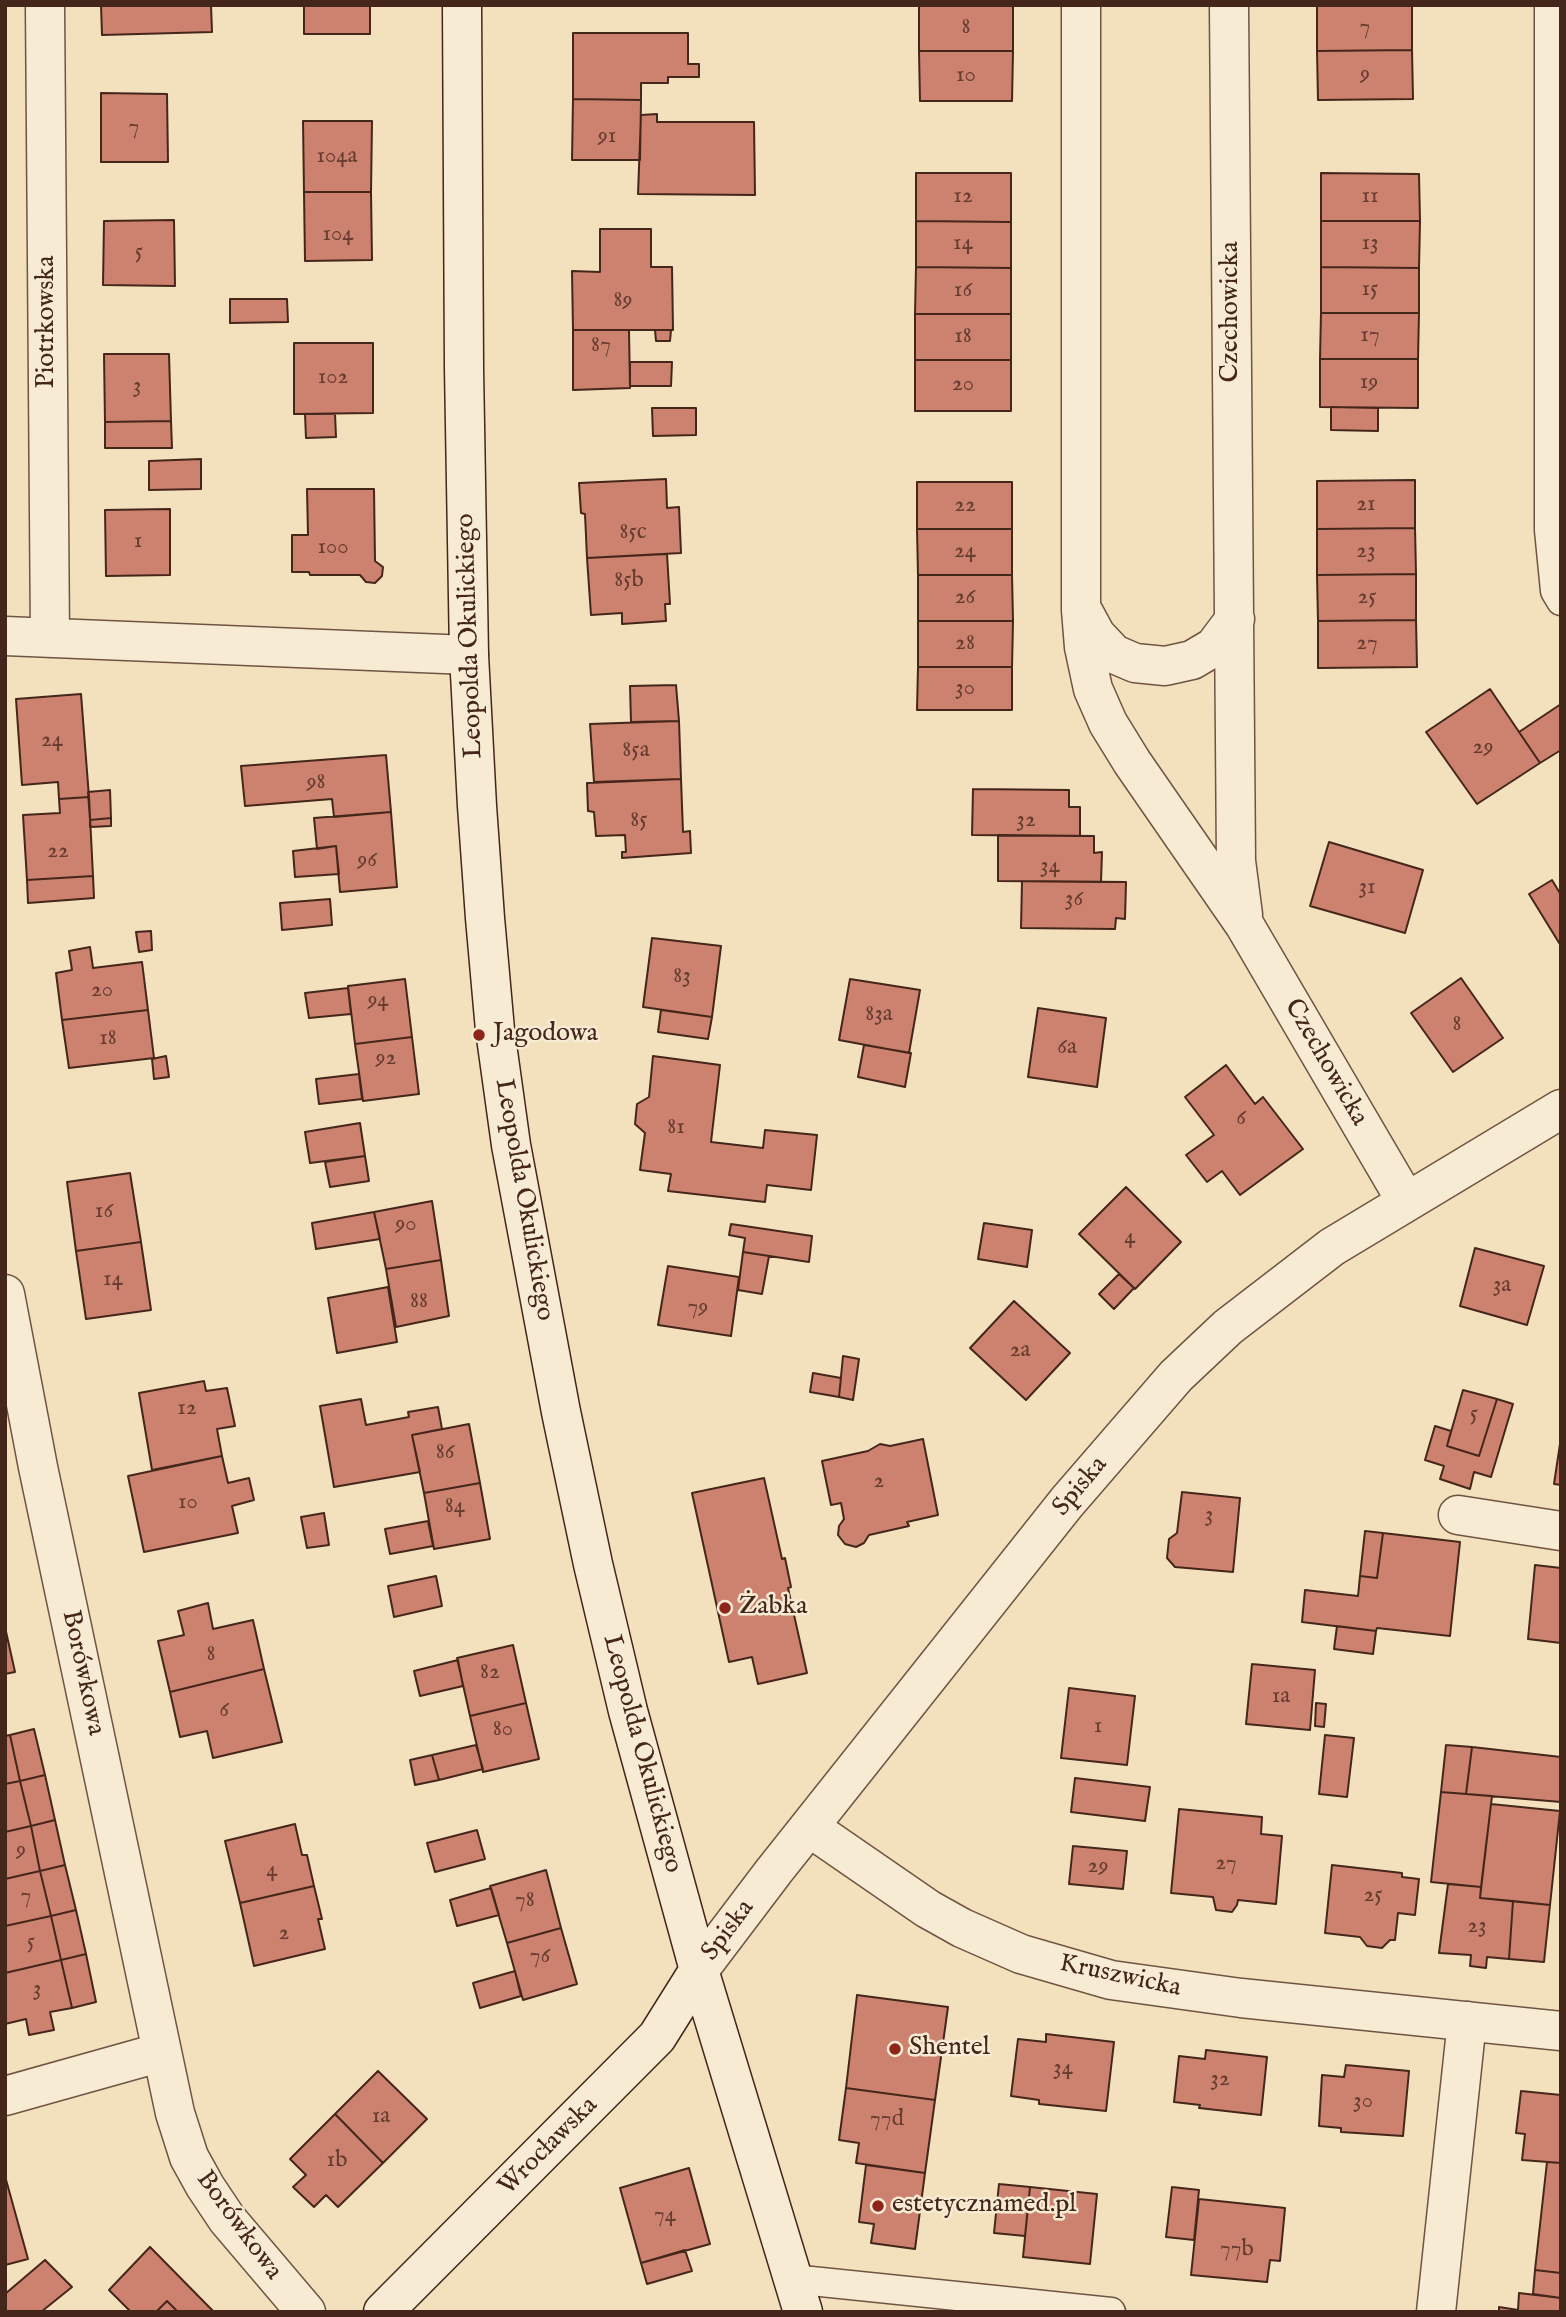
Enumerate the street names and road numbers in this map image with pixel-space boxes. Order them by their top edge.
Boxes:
street label: Czechowicka [1216,241,1248,383]
street label: Piotrkowska [32,255,64,389]
street label: Leopolda Okulickiego [451,513,491,759]
street label: Czechowicka [1276,994,1374,1132]
street label: Leopolda Okulickiego [486,1077,560,1323]
street label: Spiska [1047,1451,1115,1523]
street label: Borówkowa [54,1608,110,1738]
street label: Leopolda Okulickiego [594,1632,688,1876]
street label: Spiska [696,1894,762,1968]
street label: Kruszwicka [1056,1949,1184,2005]
street label: Wrocławska [493,2091,605,2203]
street label: Borówkowa [188,2165,288,2287]

